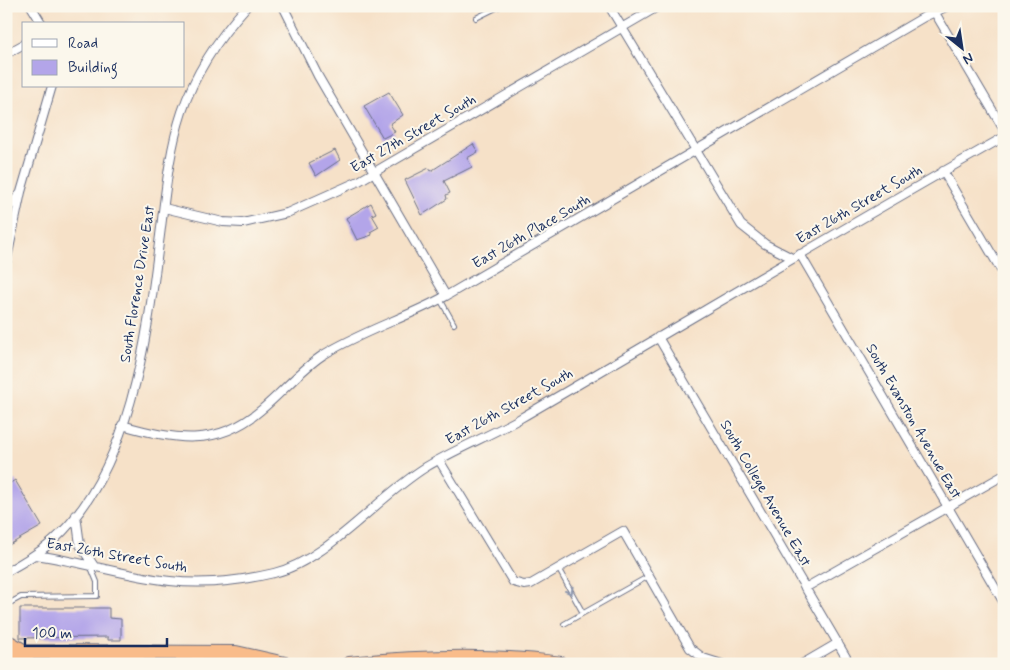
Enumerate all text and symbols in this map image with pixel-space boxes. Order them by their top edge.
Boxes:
legend [22,22,185,88]
north arrow [938,22,988,72]
text: Road [68,34,98,54]
text: N [959,48,977,69]
text: Building [68,58,118,79]
street label: East 27th Street South [347,90,480,178]
street label: East 26th Street South [793,161,926,249]
street label: East 26th Place South [469,190,594,274]
street label: South Florence Drive East [116,203,160,364]
street label: South Evanston Avenue East [860,340,966,503]
street label: East 26th Street South [442,364,577,450]
street label: South College Avenue East [715,417,816,571]
street label: East 26th Street South [45,534,189,578]
one-way arrow [564,585,574,594]
scale bar [25,615,168,647]
text: 100 m [32,624,72,644]

